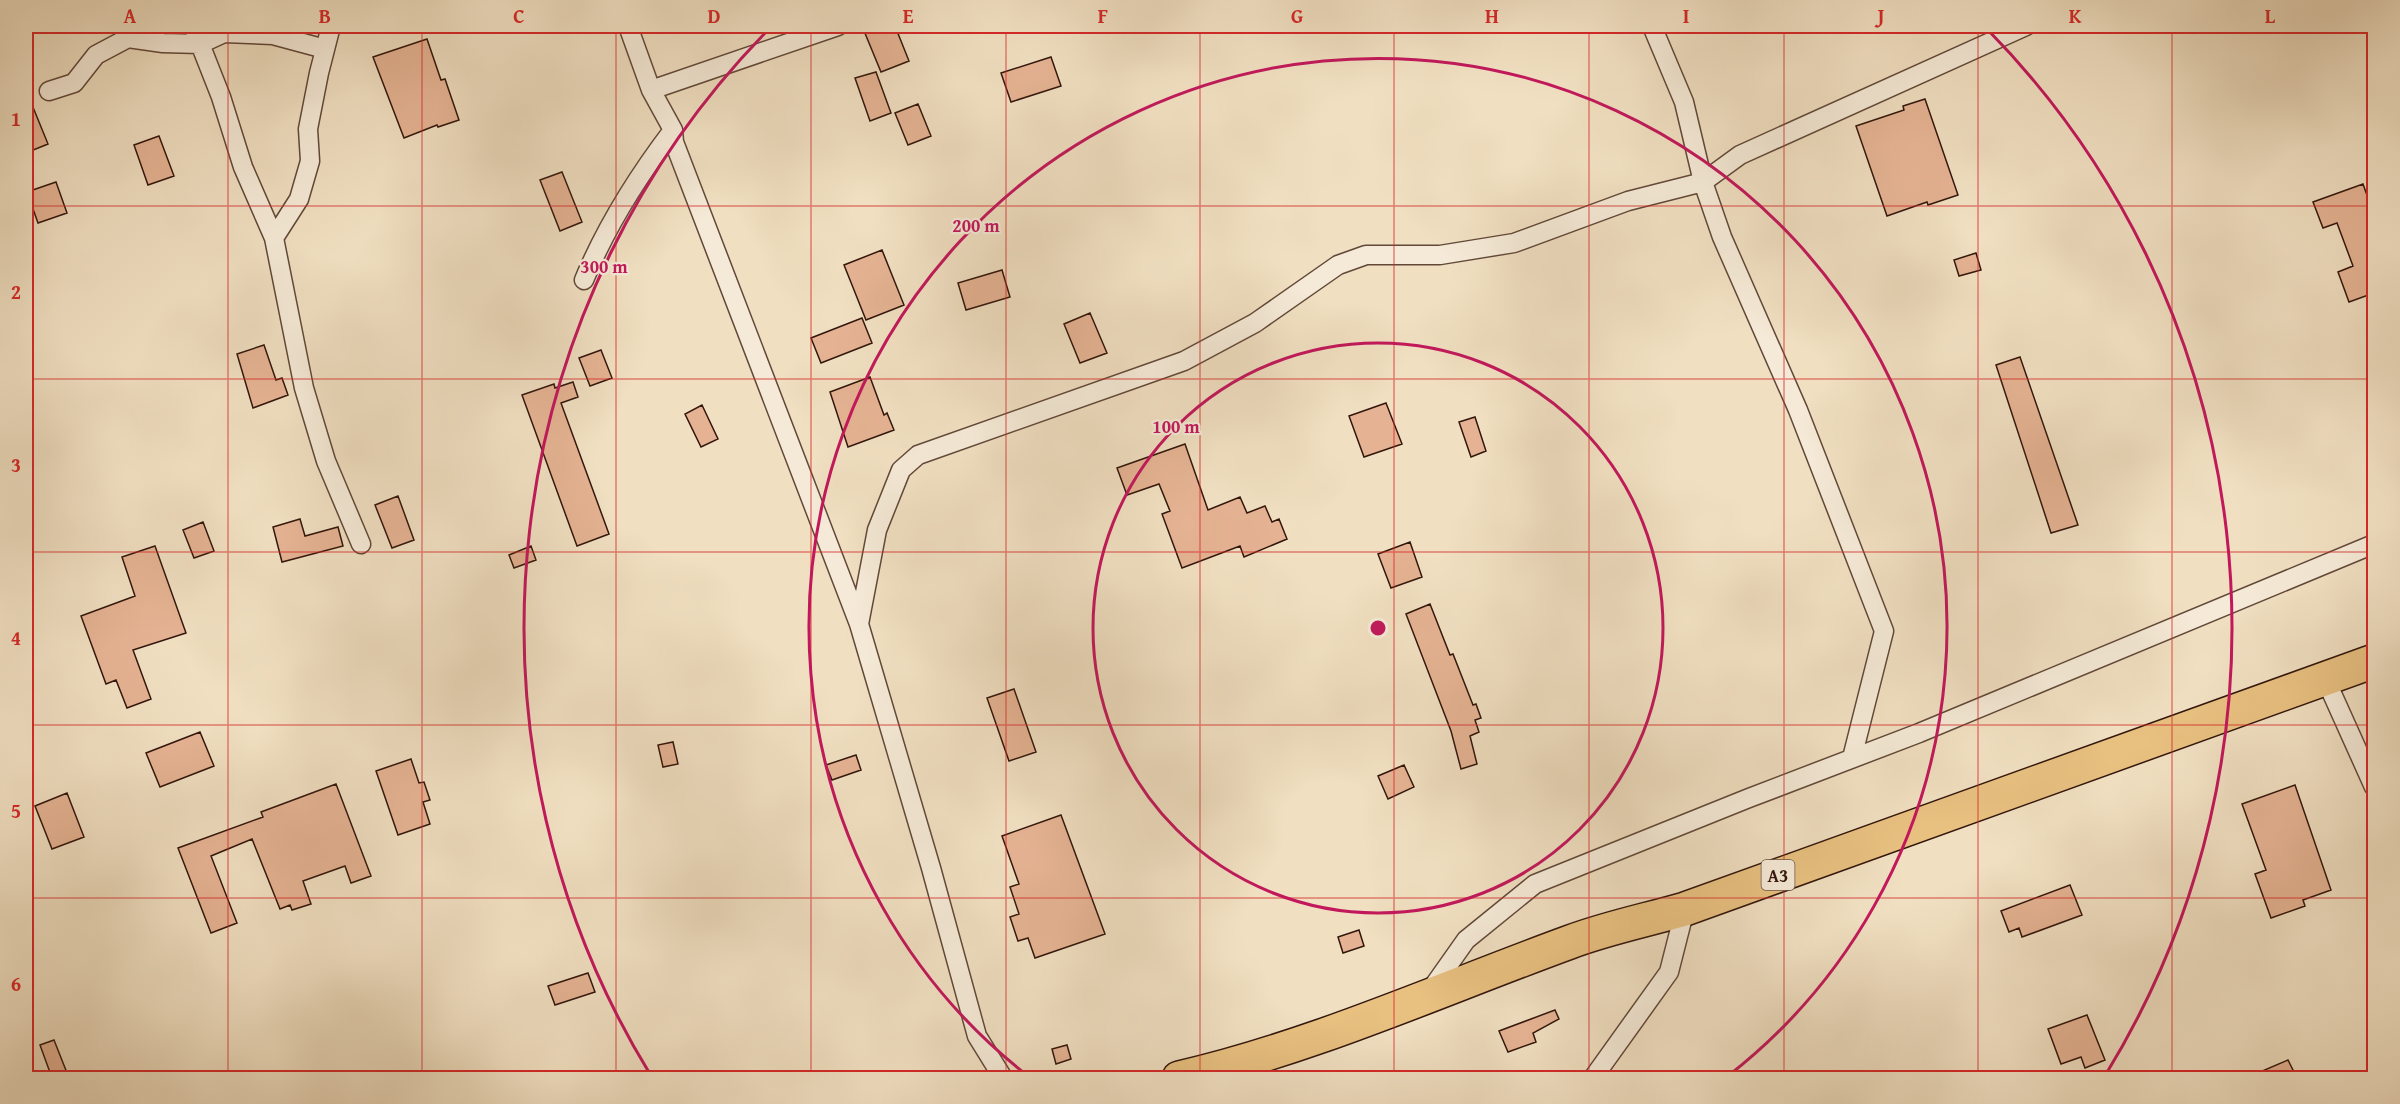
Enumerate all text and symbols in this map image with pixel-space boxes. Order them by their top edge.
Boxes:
text: A [124,1,137,30]
text: B [319,1,331,30]
text: C [513,1,525,30]
text: D [707,1,721,30]
text: E [903,1,914,30]
text: F [1098,1,1108,30]
text: G [1291,1,1303,30]
text: H [1485,1,1499,30]
text: I [1683,1,1689,30]
text: J [1875,1,1885,30]
text: K [2069,1,2082,30]
text: L [2265,1,2276,30]
text: 1 [11,104,21,133]
text: 200 m [952,212,1000,239]
text: 300 m [580,253,628,280]
text: 2 [11,277,21,306]
text: 100 m [1152,413,1200,440]
text: 3 [11,450,21,479]
centre of rings [1368,618,1388,638]
text: 4 [11,623,21,652]
text: 5 [11,796,21,825]
road number: A3 [1762,860,1794,890]
text: 6 [11,969,21,998]

